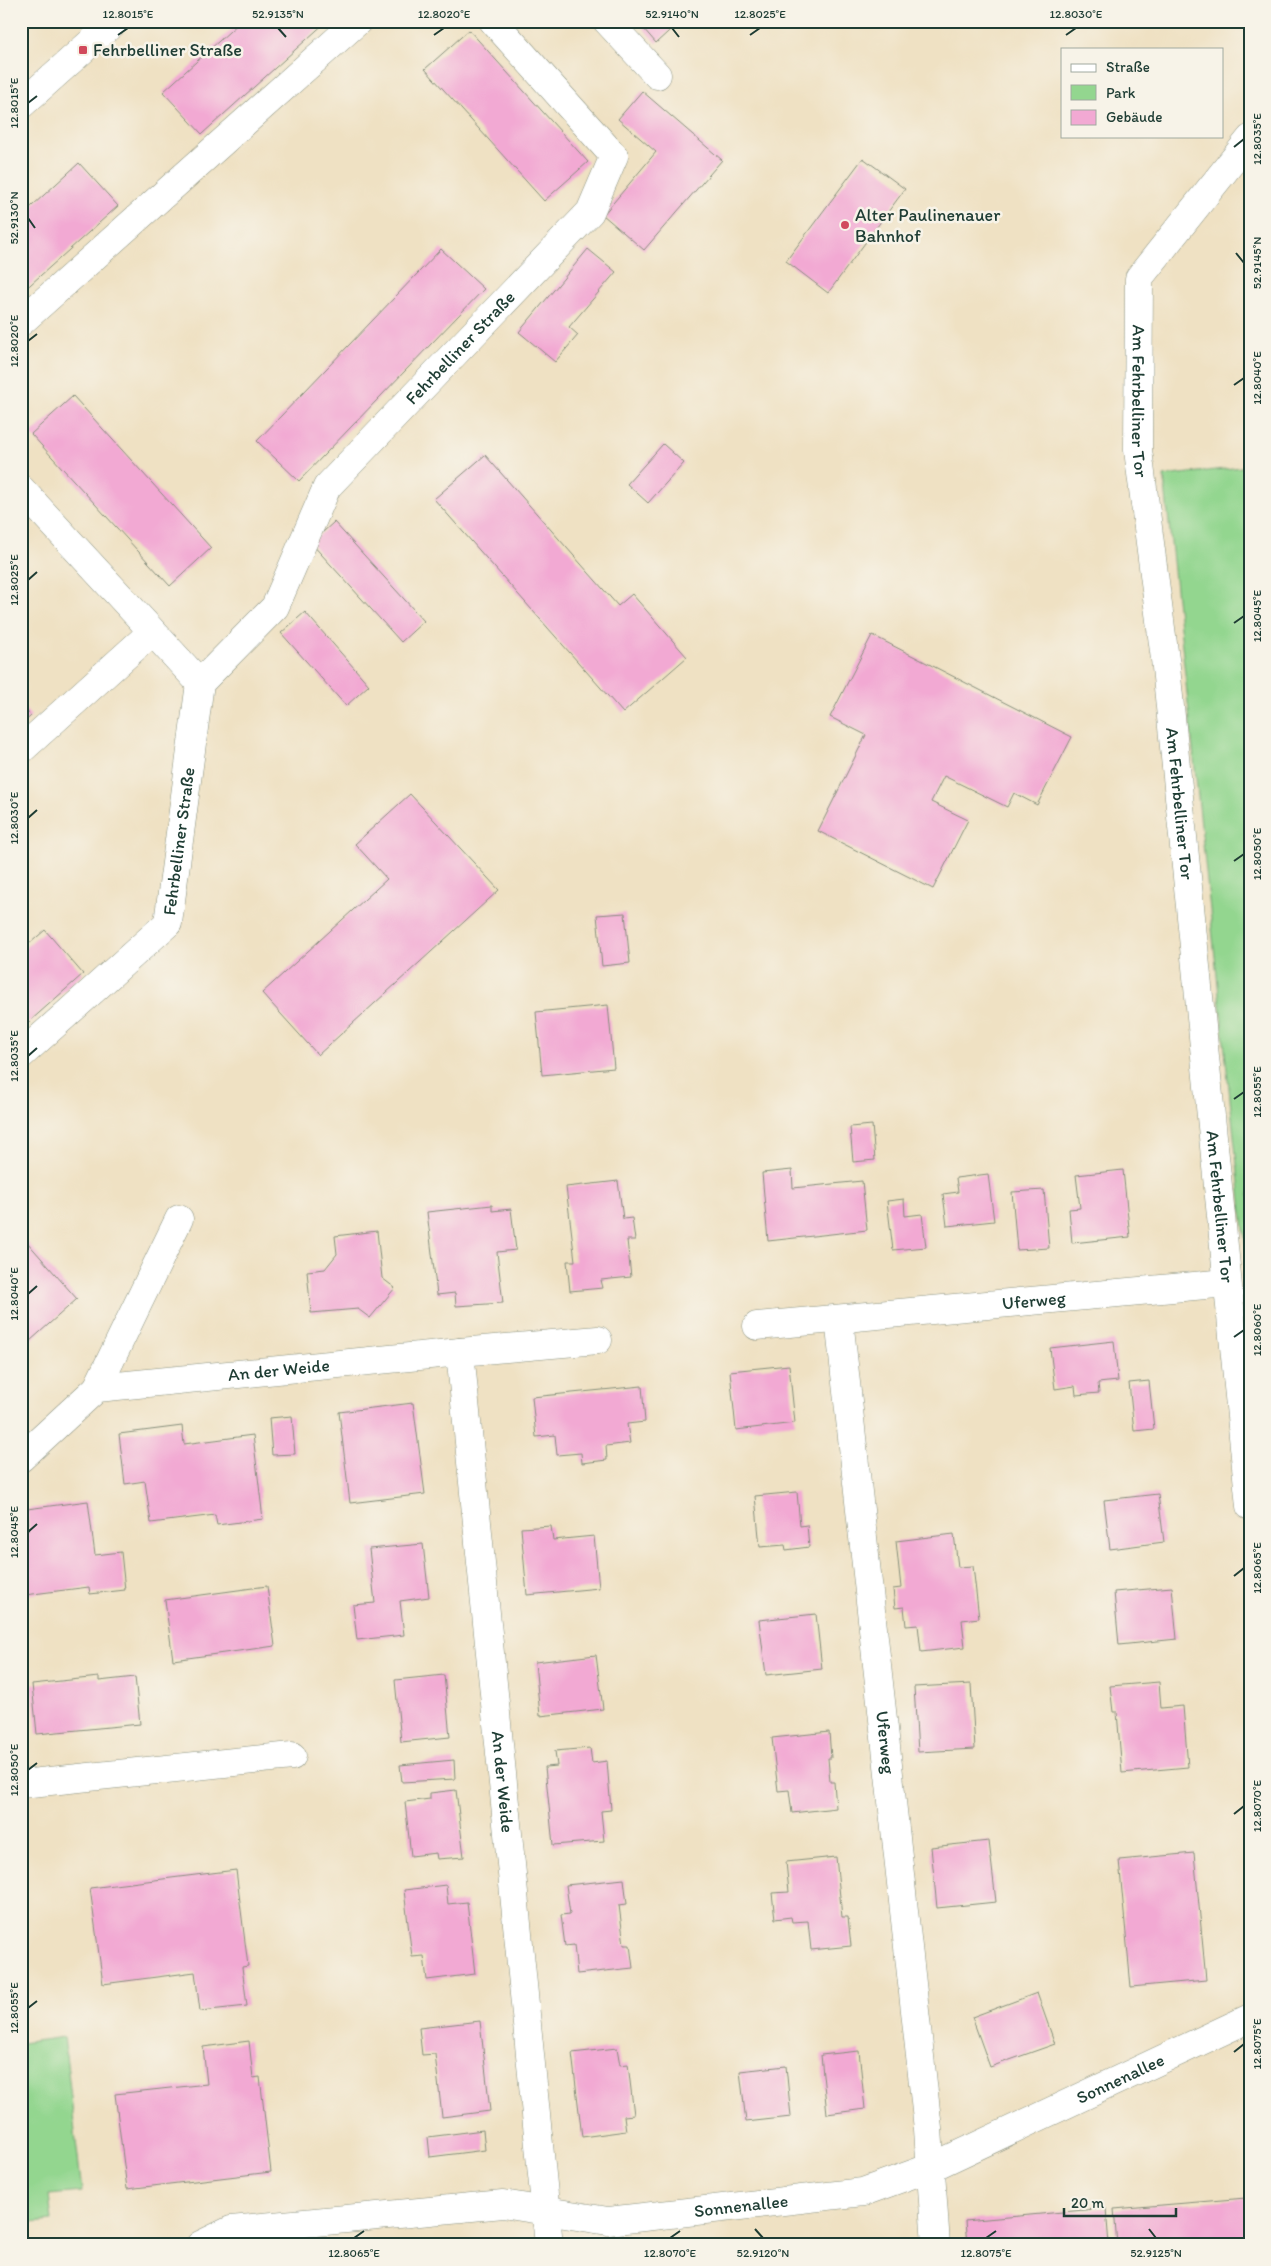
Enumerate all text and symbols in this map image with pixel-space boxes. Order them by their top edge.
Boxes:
text: 12.8015°E [103,7,154,21]
text: 52.9135°N [252,7,304,21]
text: 12.8020°E [418,7,471,21]
text: 52.9140°N [645,7,699,21]
text: 12.8025°E [734,7,786,21]
text: 12.8030°E [1050,7,1103,21]
place label: Fehrbelliner Straße [93,39,242,61]
marker: Fehrbelliner Straße [77,44,89,56]
legend [1061,48,1224,138]
text: Straße [1106,58,1150,76]
text: 12.8015°E [7,77,21,128]
text: Park [1106,84,1136,102]
text: Gebäude [1106,108,1163,126]
text: 12.8035°E [1250,113,1264,165]
text: 52.9130°N [7,192,21,244]
place label: Alter Paulinenauer Bahnhof [855,204,1001,247]
marker: Alter Paulinenauer Bahnhof [839,219,851,231]
text: 52.9145°N [1250,237,1264,289]
street label: Fehrbelliner Straße [401,286,520,409]
text: 12.8020°E [7,314,21,367]
street label: Am Fehrbelliner Tor [1127,324,1153,480]
text: 12.8040°E [1250,351,1264,405]
text: 12.8025°E [7,554,21,606]
text: 12.8045°E [1250,589,1264,642]
street label: Am Fehrbelliner Tor [1161,726,1198,882]
street label: Fehrbelliner Straße [158,766,200,917]
text: 12.8030°E [7,791,21,844]
text: 12.8050°E [1250,827,1264,880]
text: 12.8035°E [7,1030,21,1082]
text: 12.8055°E [1250,1066,1264,1118]
street label: Am Fehrbelliner Tor [1201,1129,1239,1285]
text: 12.8040°E [7,1267,21,1321]
street label: Uferweg [1001,1287,1067,1315]
text: 12.8060°E [1250,1303,1264,1356]
street label: An der Weide [227,1354,331,1386]
text: 12.8045°E [7,1505,21,1558]
text: 12.8065°E [1250,1542,1264,1594]
street label: Uferweg [871,1710,900,1776]
street label: An der Weide [487,1730,519,1834]
text: 12.8050°E [7,1743,21,1796]
text: 12.8070°E [1250,1779,1264,1832]
text: 12.8055°E [7,1982,21,2034]
text: 12.8075°E [1250,2018,1264,2070]
street label: Sonnenallee [1073,2049,1168,2109]
scale bar [1064,2186,1176,2218]
street label: Sonnenallee [693,2190,789,2222]
text: 20 m [1071,2194,1105,2212]
text: 12.8065°E [328,2246,380,2260]
text: 12.8070°E [644,2246,697,2260]
text: 52.9120°N [737,2246,789,2260]
text: 12.8075°E [960,2246,1012,2260]
text: 52.9125°N [1130,2246,1182,2260]

